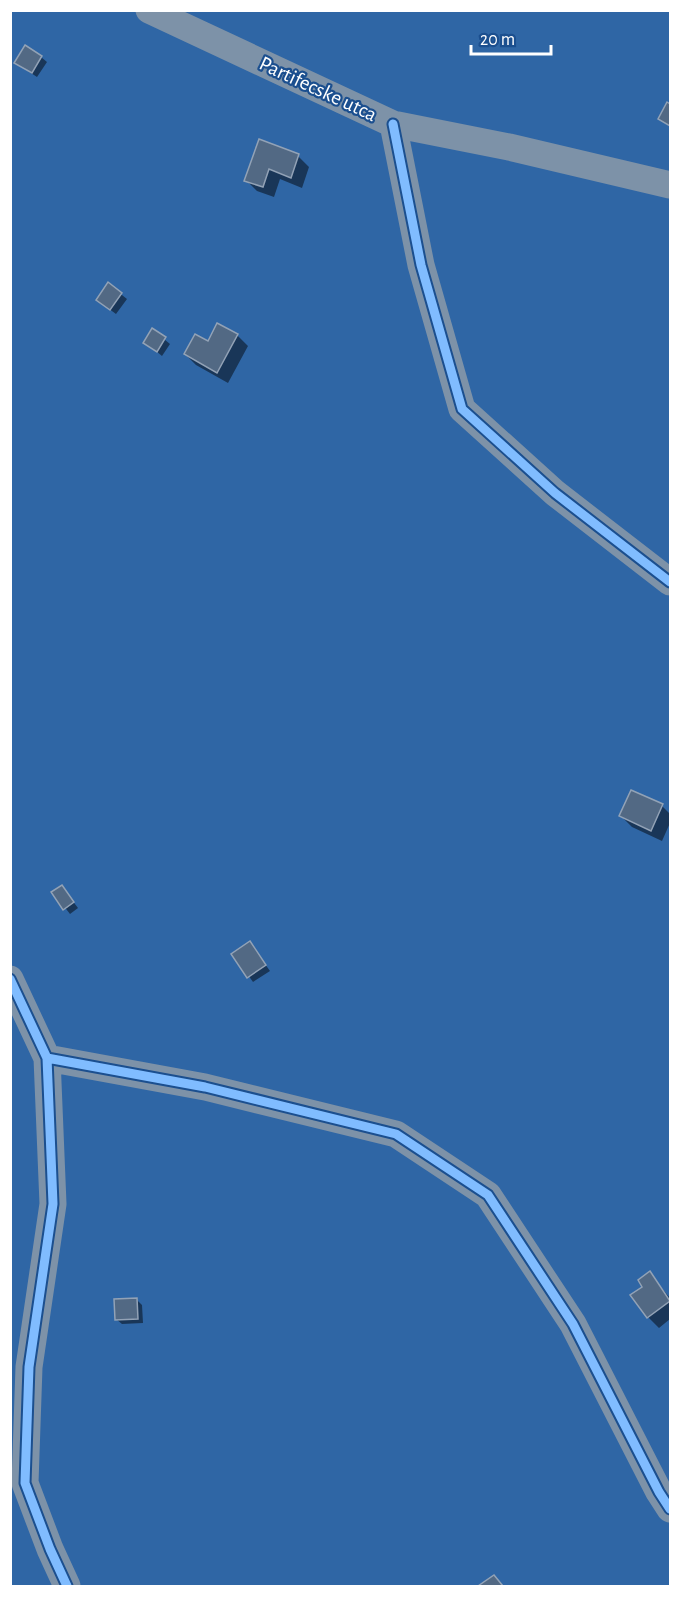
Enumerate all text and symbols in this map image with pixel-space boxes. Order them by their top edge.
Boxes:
scale bar [471,18,550,56]
text: 20 m [480,31,515,49]
street label: Partifecske utca [256,53,380,125]

